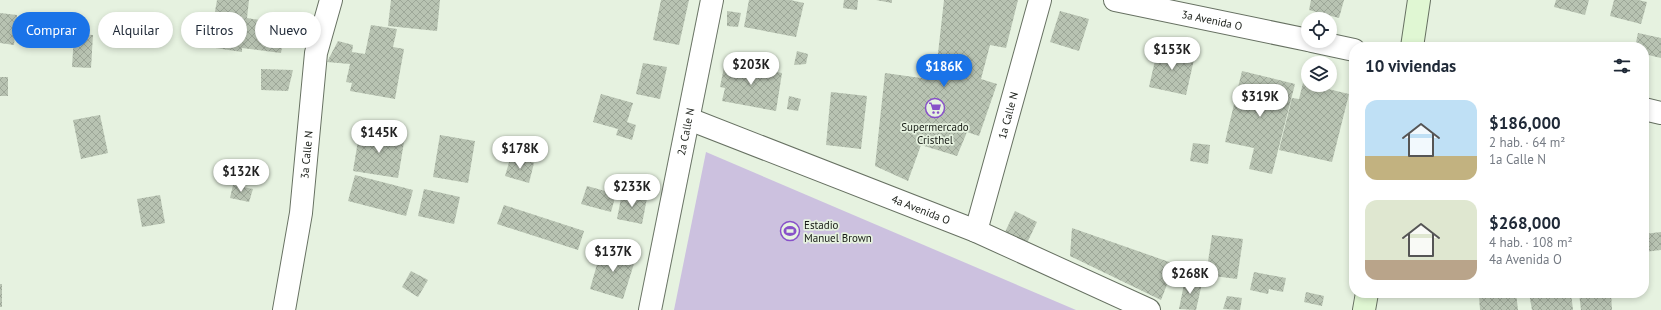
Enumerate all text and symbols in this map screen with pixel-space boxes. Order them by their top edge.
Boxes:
street label: 3a Avenida O [1180,7,1244,33]
chip: Comprar [12,12,90,48]
chip: Alquilar [98,12,173,48]
chip: Filtros [181,12,247,48]
chip: Nuevo [255,12,321,48]
map controls [1301,12,1337,92]
button: locate [1301,12,1337,48]
pin: $153K [1144,37,1200,71]
text: $153K [1153,41,1191,58]
pin: $203K [723,52,779,86]
pin: $186K [916,54,972,88]
text: 10 viviendas [1365,55,1456,77]
icon: filters [1611,55,1633,77]
text: $203K [732,56,770,73]
button: layers [1301,56,1337,92]
text: $186K [925,58,963,75]
pin: $319K [1232,84,1288,118]
text: $319K [1241,88,1279,105]
street label: 1a Calle N [995,90,1021,141]
supermarket icon: Supermercado Cristhel [924,97,946,119]
street label: 2a Calle N [674,106,697,157]
text: $186,000 [1489,112,1561,134]
icon: home [1397,116,1445,164]
pin: $145K [351,120,407,154]
place label: Supermercado Cristhel [901,120,969,147]
text: $145K [360,124,398,141]
street label: 3a Calle N [297,130,316,179]
text: 2 hab. · 64 m² [1489,134,1565,151]
pin: $178K [492,136,548,170]
text: $178K [501,140,539,157]
text: 1a Calle N [1489,151,1546,168]
pin: $132K [213,159,269,193]
text: $132K [222,163,260,180]
pin: $233K [604,174,660,208]
text: $233K [613,178,651,195]
street label: 4a Avenida O [890,192,952,227]
text: $268,000 [1489,212,1561,234]
icon: home [1397,216,1445,264]
place label: Estadio Manuel Brown [804,218,872,245]
sports icon: Estadio Manuel Brown [779,220,801,242]
text: 4 hab. · 108 m² [1489,234,1573,251]
pin: $137K [585,239,641,273]
text: $137K [594,243,632,260]
text: 4a Avenida O [1489,251,1562,268]
pin: $268K [1162,261,1218,295]
text: $268K [1171,265,1209,282]

